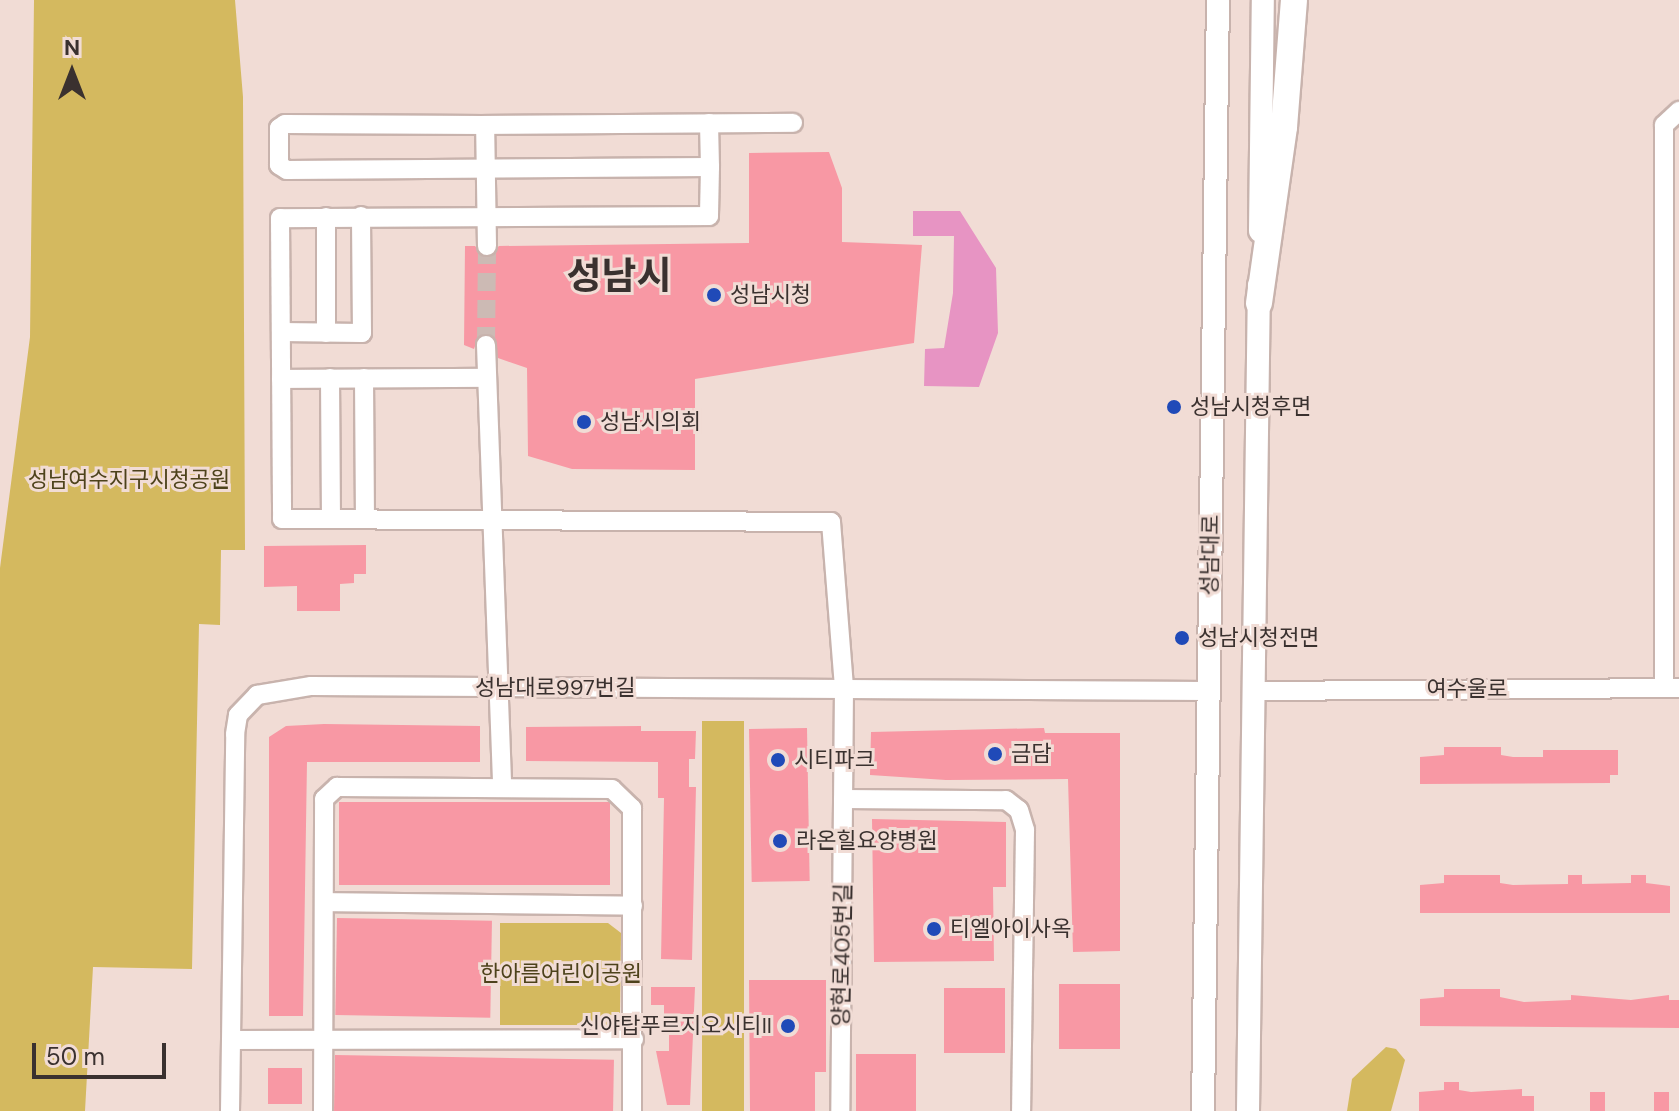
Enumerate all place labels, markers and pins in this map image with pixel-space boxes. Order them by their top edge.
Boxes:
place label: 성남시청 [730,282,811,308]
marker: 성남시청 [705,286,723,304]
place label: 성남시청후면 [1190,394,1311,420]
marker: 성남시청후면 [1165,398,1183,416]
place label: 성남시의회 [600,409,701,435]
marker: 성남시의회 [575,413,593,431]
place label: 성남시청전면 [1198,625,1319,651]
marker: 성남시청전면 [1173,629,1191,647]
place label: 금담 [1011,741,1051,767]
marker: 금담 [986,745,1004,763]
place label: 시티파크 [794,747,875,773]
marker: 시티파크 [769,751,787,769]
place label: 라온힐요양병원 [796,828,938,854]
marker: 라온힐요양병원 [771,832,789,850]
place label: 티엘아이사옥 [950,916,1071,942]
marker: 티엘아이사옥 [925,920,943,938]
place label: 신야탑푸르지오시티II [580,1013,772,1039]
marker: 신야탑푸르지오시티II [779,1017,797,1035]

